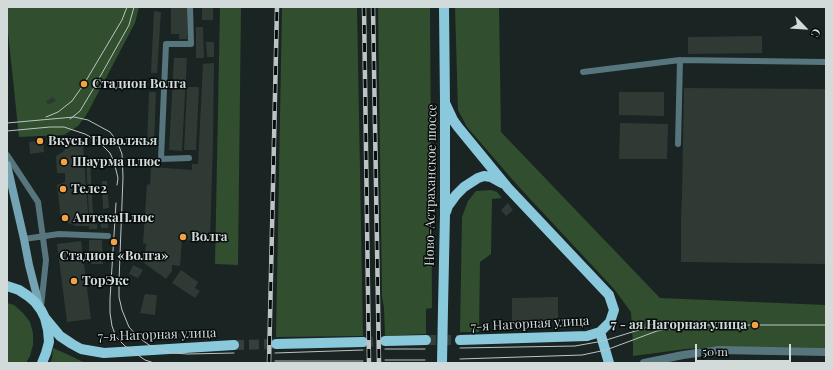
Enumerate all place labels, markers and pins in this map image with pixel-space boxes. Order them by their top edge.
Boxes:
place label: Стадион Волга [92,76,186,92]
marker: Стадион Волга [79,79,89,89]
place label: Вкусы Поволжья [48,133,157,149]
marker: Вкусы Поволжья [35,136,45,146]
place label: Шаурма плюс [72,154,160,170]
marker: Шаурма плюс [59,157,69,167]
place label: Теле2 [71,181,107,197]
marker: Теле2 [58,184,68,194]
place label: АптекаПлюс [73,210,154,226]
marker: АптекаПлюс [60,213,70,223]
place label: Волга [191,229,227,245]
marker: Волга [178,232,188,242]
marker: Стадион «Волга» [109,237,119,247]
place label: Стадион «Волга» [60,248,168,264]
place label: ТорЭкс [82,273,129,289]
marker: ТорЭкс [69,276,79,286]
place label: 7 - ая Нагорная улица [611,317,747,333]
marker: 7 - ая Нагорная улица [750,320,760,330]

